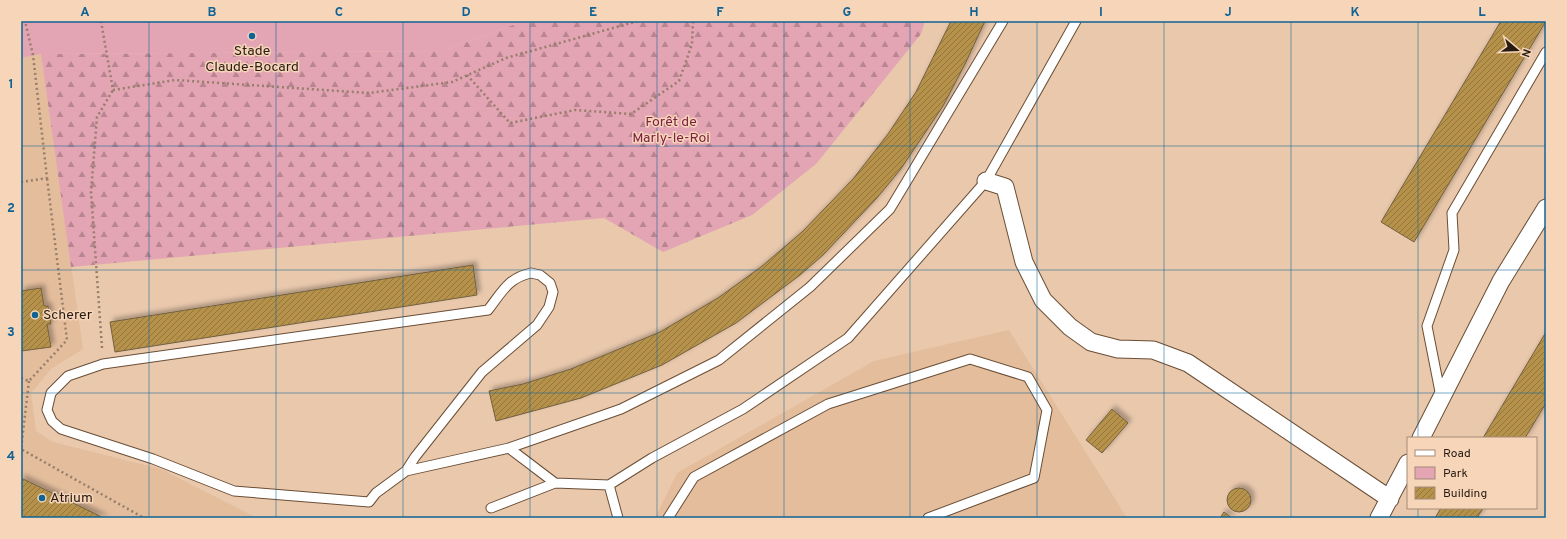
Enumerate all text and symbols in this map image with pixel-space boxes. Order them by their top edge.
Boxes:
text: A [80,5,90,21]
text: B [208,5,217,21]
text: C [335,5,343,21]
text: D [461,5,471,21]
text: E [589,5,597,21]
text: F [716,5,724,21]
text: G [843,5,852,21]
text: H [969,5,979,21]
text: I [1099,5,1103,21]
text: J [1224,5,1232,21]
text: K [1350,5,1360,21]
text: L [1478,5,1486,21]
north arrow [1497,30,1537,70]
marker: Stade Claude-Bocard [247,31,257,41]
place label: Stade Claude-Bocard [205,43,299,76]
text: N [1518,47,1533,59]
text: 1 [8,77,14,93]
park label: Forêt de Marly-le-Roi [632,114,710,147]
text: 2 [7,201,15,217]
place label: Scherer [43,307,93,324]
marker: Scherer [30,310,40,320]
text: 3 [7,325,15,341]
legend [1407,437,1537,509]
text: Road [1443,446,1471,462]
text: 4 [7,449,15,465]
text: Park [1443,466,1468,482]
text: Building [1443,486,1487,502]
place label: Atrium [50,490,93,507]
marker: Atrium [37,493,47,503]

